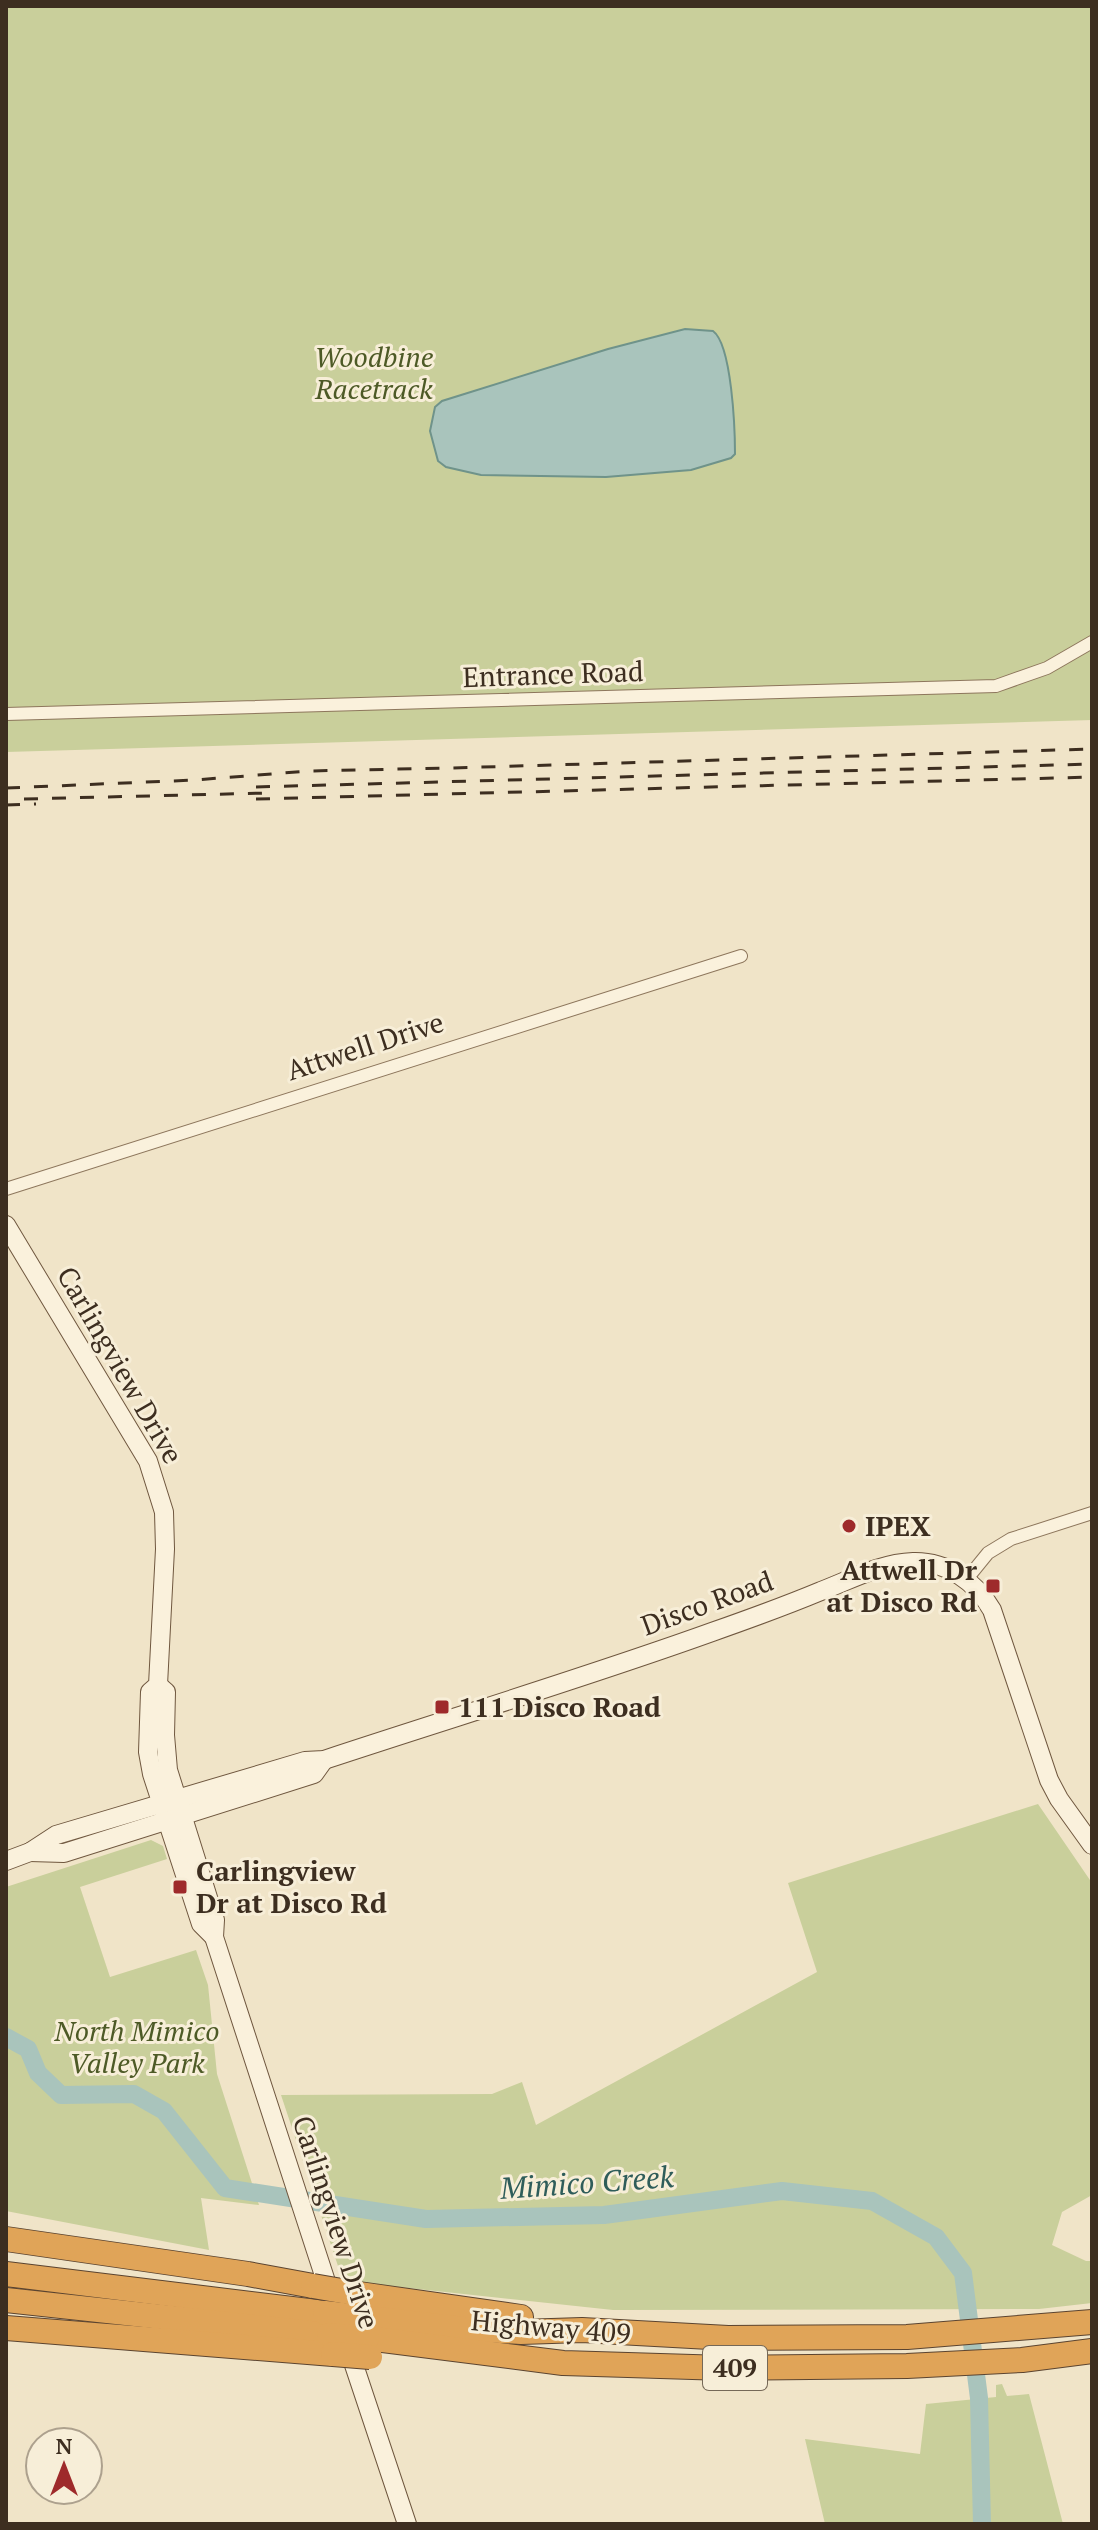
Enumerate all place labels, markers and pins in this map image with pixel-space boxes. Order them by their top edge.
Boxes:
place label: IPEX [865,1507,931,1544]
marker: IPEX [840,1517,858,1535]
place label: Attwell Dr at Disco Rd [826,1551,977,1620]
marker: Attwell Dr at Disco Rd [984,1577,1002,1595]
place label: 111 Disco Road [458,1688,661,1725]
marker: 111 Disco Road [433,1698,451,1716]
place label: Carlingview Dr at Disco Rd [196,1852,387,1921]
marker: Carlingview Dr at Disco Rd [171,1878,189,1896]

